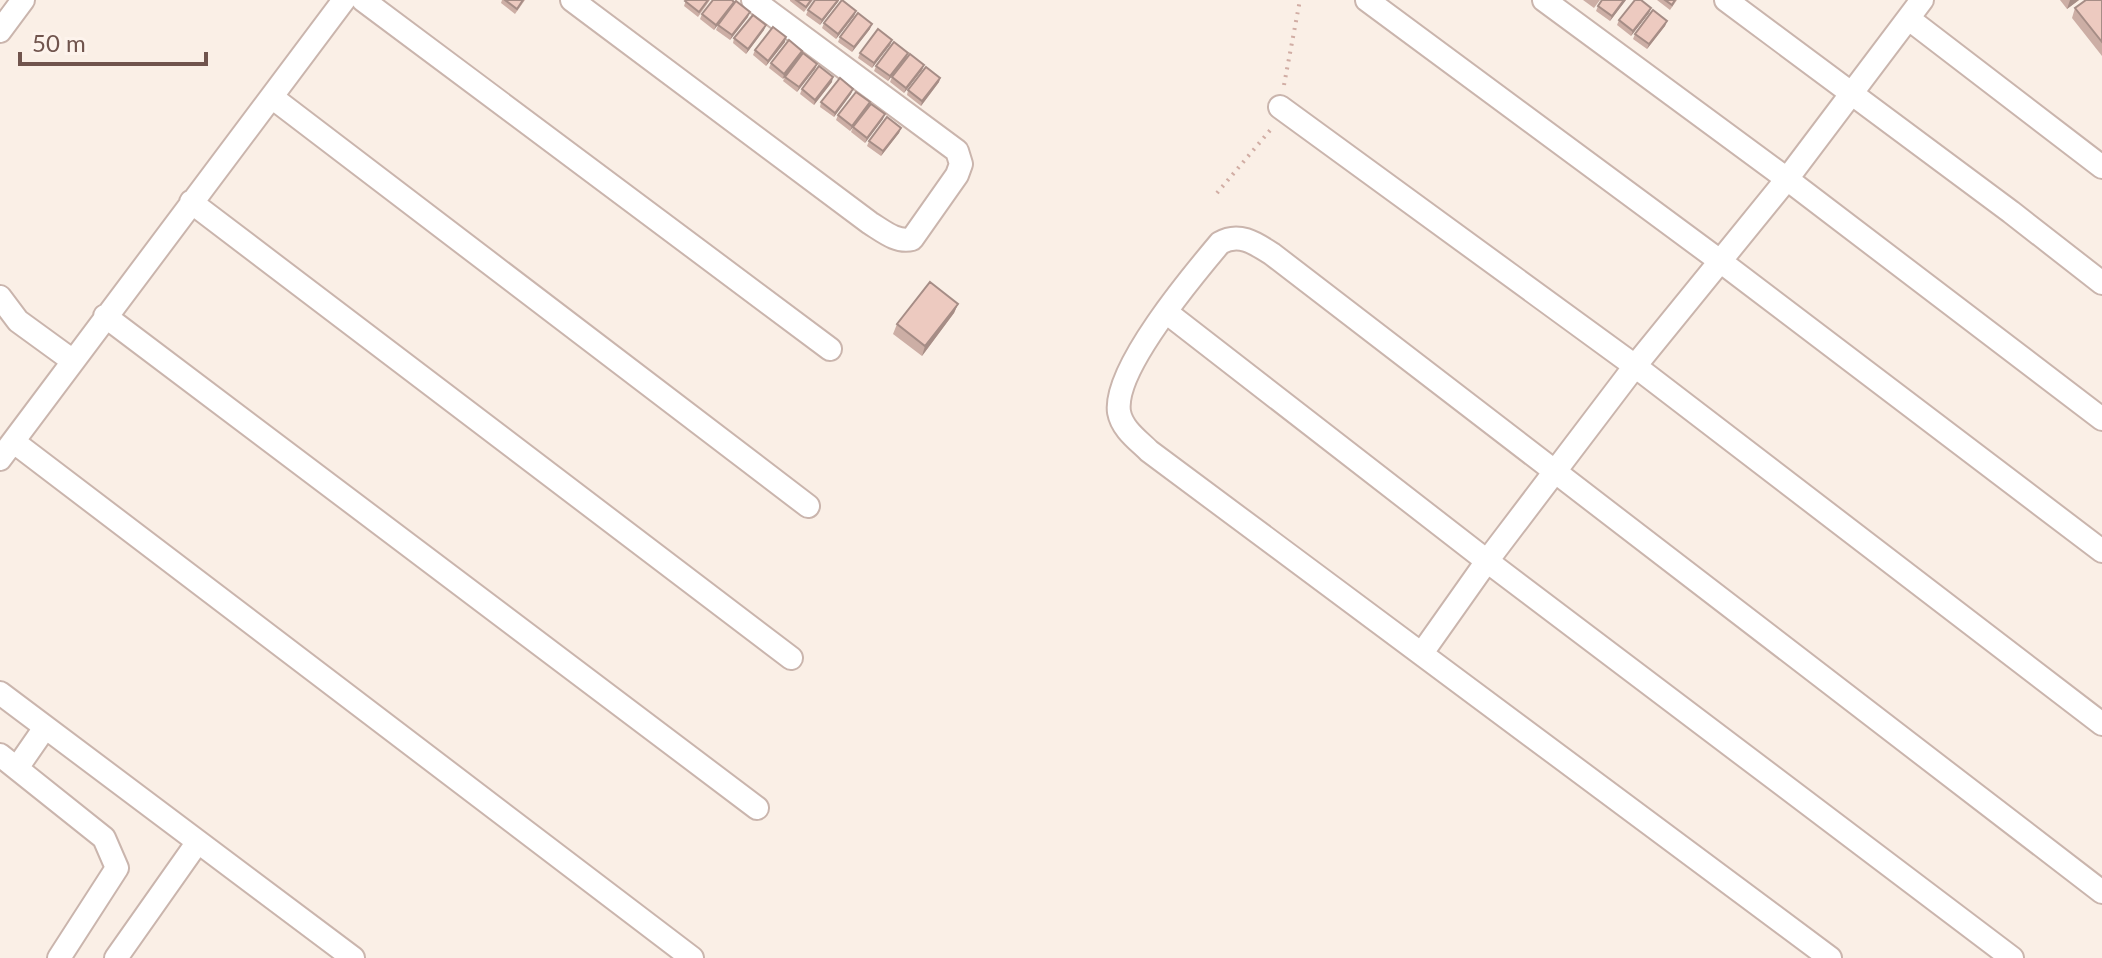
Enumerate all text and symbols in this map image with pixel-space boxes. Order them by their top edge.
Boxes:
scale bar [20,16,206,66]
text: 50 m [32,28,86,57]

